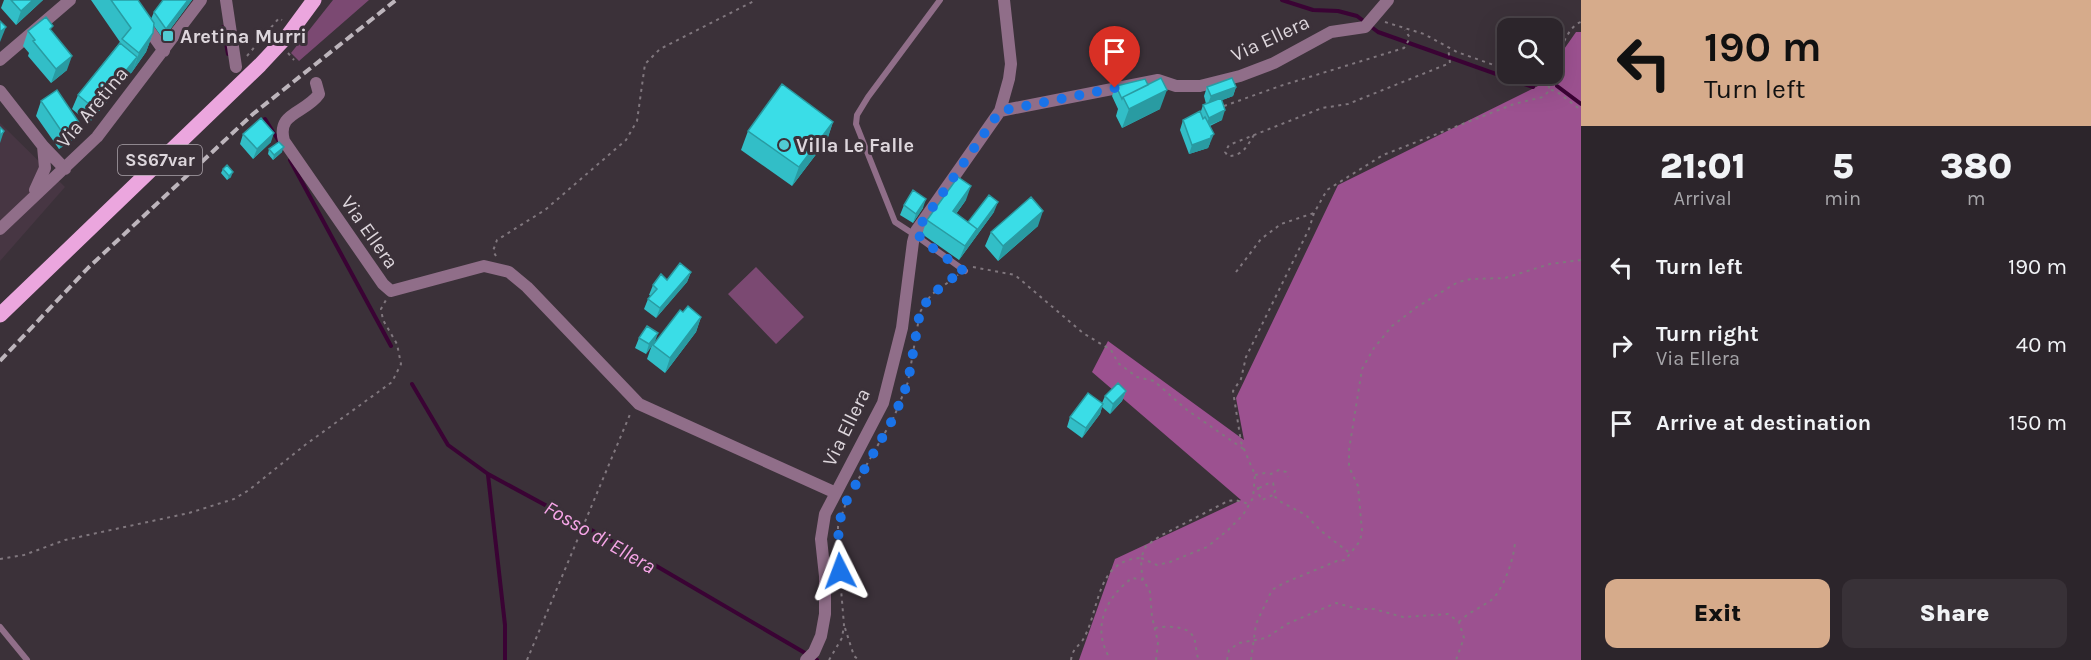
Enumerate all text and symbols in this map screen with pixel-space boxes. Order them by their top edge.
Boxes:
street label: Via Ellera [1227,10,1313,67]
map controls [1497,18,1563,84]
button: search [1497,18,1563,84]
text: 190 m [1704,22,1822,72]
icon: left [1605,24,1683,102]
place label: Aretina Murri [180,25,307,48]
pin [1089,26,1140,88]
marker: Aretina Murri [161,29,175,43]
icon: arrive [1098,35,1131,68]
street label: Via Aretina [52,62,133,152]
text: Turn left [1704,73,1805,105]
place label: Villa Le Falle [796,134,914,157]
marker: Villa Le Falle [777,138,791,152]
road number: SS67var [118,145,202,175]
text: 21:01 [1660,145,1746,187]
text: 5 [1832,145,1854,187]
text: 380 [1940,145,2012,187]
text: Arrival [1673,187,1732,210]
text: min [1824,187,1861,210]
text: m [1967,187,1985,210]
street label: Via Ellera [336,191,403,273]
icon: left [1605,251,1638,284]
text: Turn left [1656,254,1743,280]
text: 190 m [2008,254,2067,280]
text: Turn right [1656,321,1759,347]
icon: right [1605,329,1638,362]
text: 40 m [2016,332,2067,358]
text: Via Ellera [1656,347,1740,370]
street label: Via Ellera [818,384,875,470]
icon: arrive [1605,407,1638,440]
text: Arrive at destination [1656,410,1871,436]
text: 150 m [2008,410,2067,436]
water label: Fosso di Ellera [540,495,660,579]
position arrow [808,539,872,603]
button: Exit [1605,579,1830,648]
button: Share [1842,579,2067,648]

